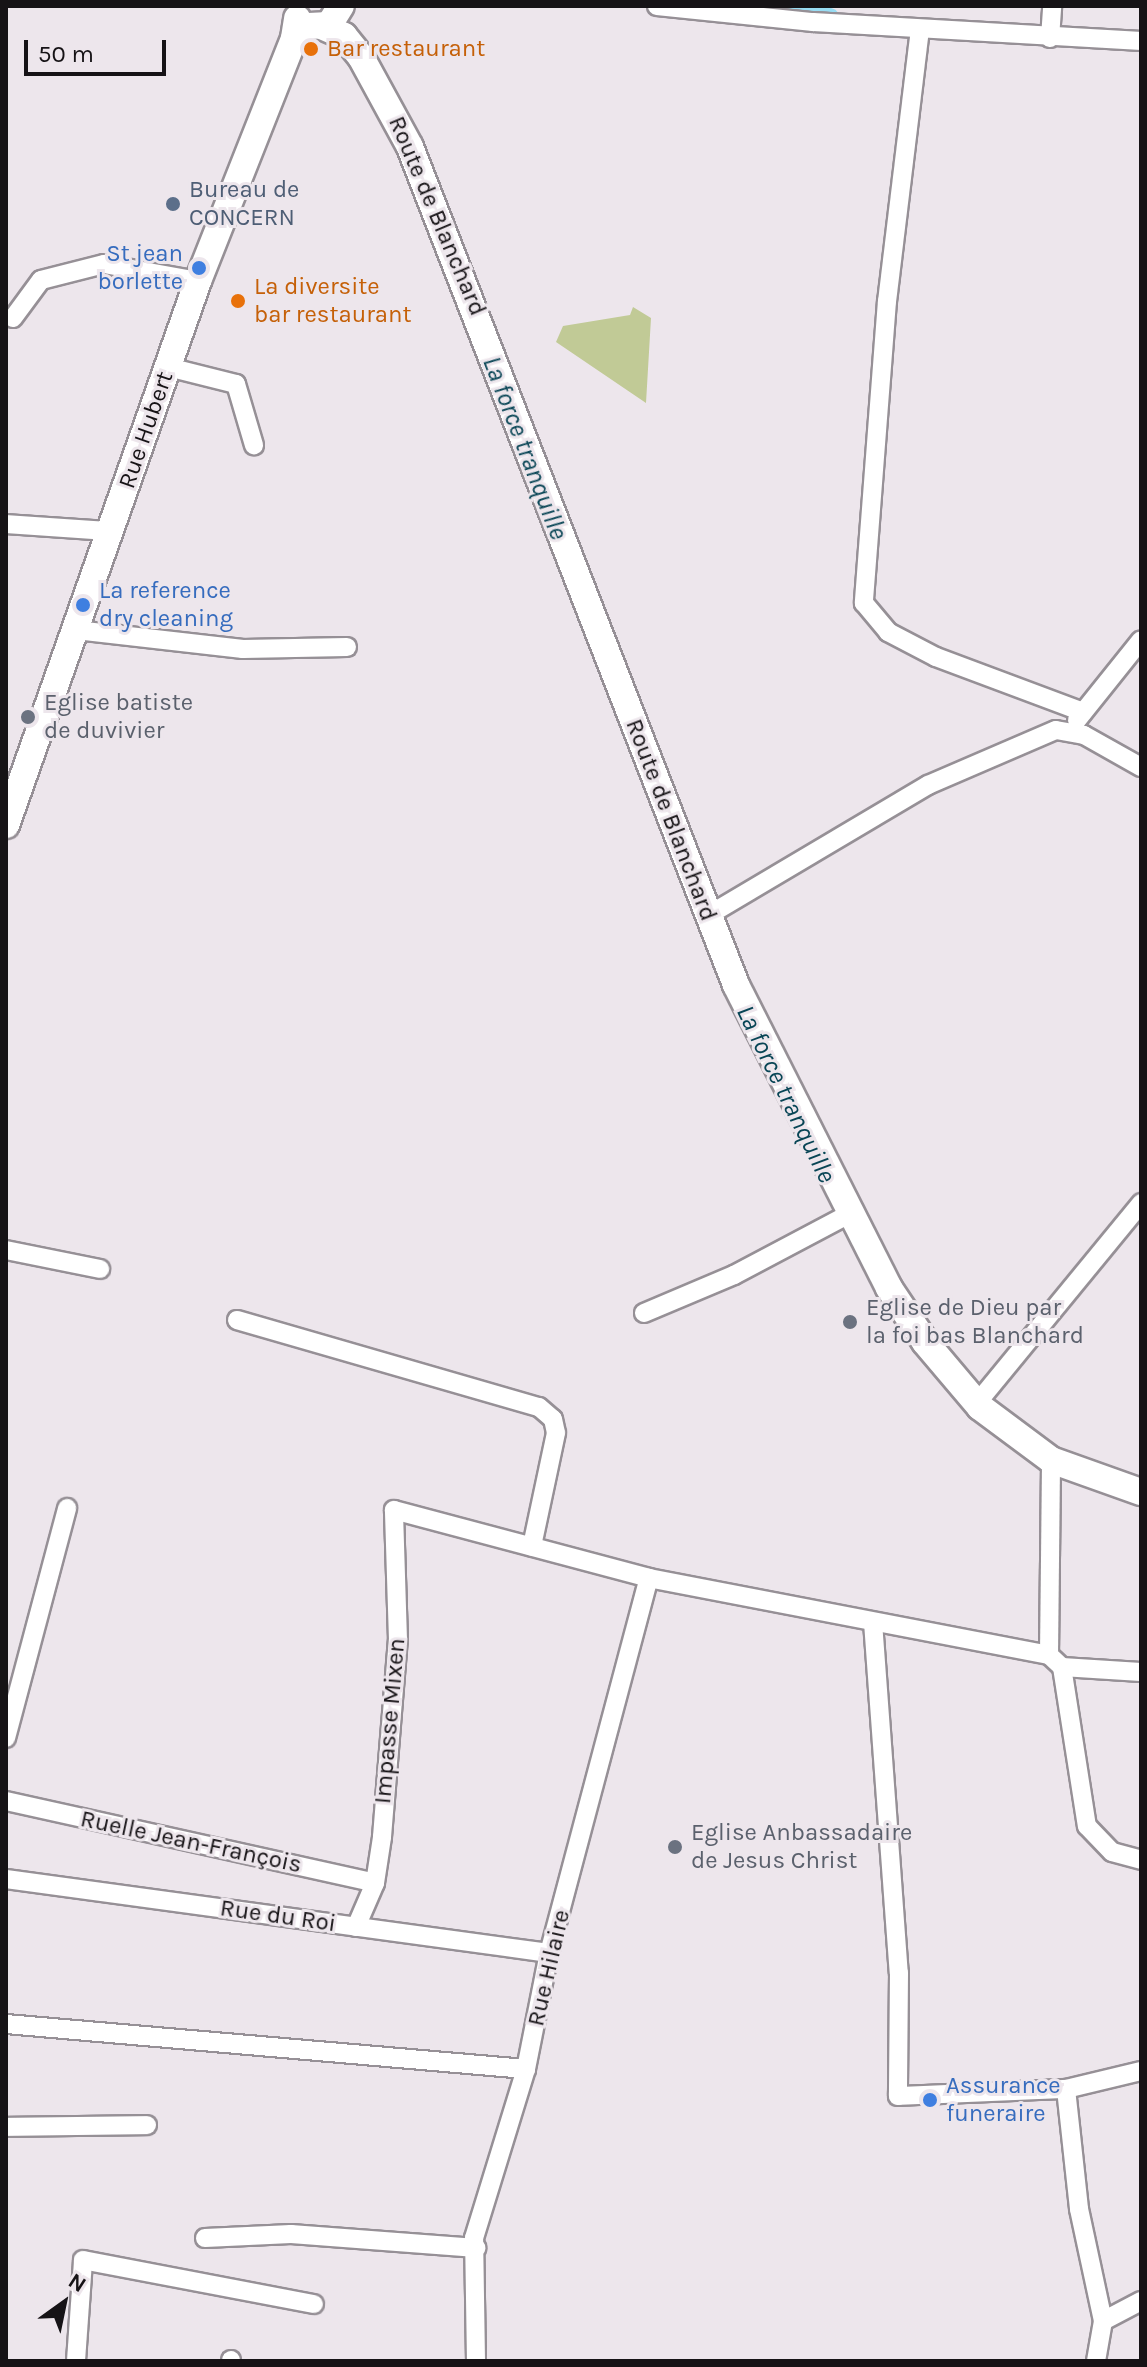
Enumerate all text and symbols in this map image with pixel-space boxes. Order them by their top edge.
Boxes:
scale bar [28,24,170,74]
place label: Bar restaurant [327,35,485,63]
text: 50 m [38,40,94,68]
marker: Bar restaurant [302,40,320,58]
street label: Route de Blanchard [382,112,492,320]
place label: Bureau de CONCERN [189,176,299,232]
marker: Bureau de CONCERN [164,195,182,213]
place label: St jean borlette [98,240,183,296]
marker: St jean borlette [190,259,208,277]
place label: La diversite bar restaurant [254,273,412,329]
marker: La diversite bar restaurant [229,292,247,310]
water label: La force tranquille [476,352,574,544]
street label: Rue Hubert [113,368,179,492]
place label: La reference dry cleaning [99,577,233,633]
marker: La reference dry cleaning [74,596,92,614]
place label: Eglise batiste de duvivier [44,689,193,745]
marker: Eglise batiste de duvivier [19,708,37,726]
street label: Route de Blanchard [619,715,723,925]
water label: La force tranquille [729,1000,843,1188]
place label: Eglise de Dieu par la foi bas Blanchard [866,1294,1084,1350]
marker: Eglise de Dieu par la foi bas Blanchard [841,1313,859,1331]
street label: Impasse Mixen [368,1637,412,1805]
street label: Ruelle Jean-François [78,1804,304,1880]
place label: Eglise Anbassadaire de Jesus Christ [691,1819,912,1875]
marker: Eglise Anbassadaire de Jesus Christ [666,1838,684,1856]
street label: Rue du Roi [218,1894,338,1938]
street label: Rue Hilaire [522,1907,576,2029]
place label: Assurance funeraire [946,2072,1061,2128]
marker: Assurance funeraire [921,2091,939,2109]
north arrow [24,2263,104,2343]
text: N [63,2268,91,2298]

